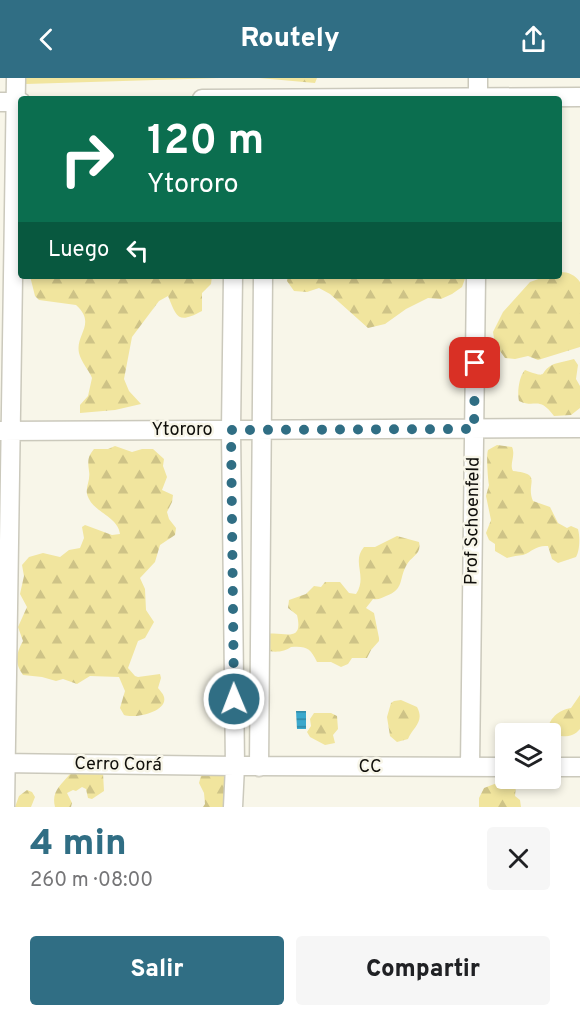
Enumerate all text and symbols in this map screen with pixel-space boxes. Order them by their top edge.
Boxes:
text: Routely [240,22,340,56]
icon: back [30,23,63,56]
icon: share [517,23,550,56]
text: 120 m [147,116,264,169]
icon: right [48,120,126,198]
text: Ytororo [147,168,239,202]
icon: left [121,234,154,267]
text: Luego [48,237,109,264]
pin [449,337,500,388]
icon: arrive [458,346,491,379]
street label: Ytororo [151,419,213,442]
street label: Prof Schoenfeld [460,457,486,585]
position arrow [202,667,266,731]
map controls [495,723,561,789]
button: layers [495,723,561,789]
street label: Cerro Corá [74,753,162,777]
street label: CC [358,756,382,779]
text: 4 min [30,822,127,868]
button: close [487,827,550,890]
text: 260 m · 08:00 [30,868,153,894]
button: Salir [30,936,284,1005]
button: Compartir [296,936,550,1005]

